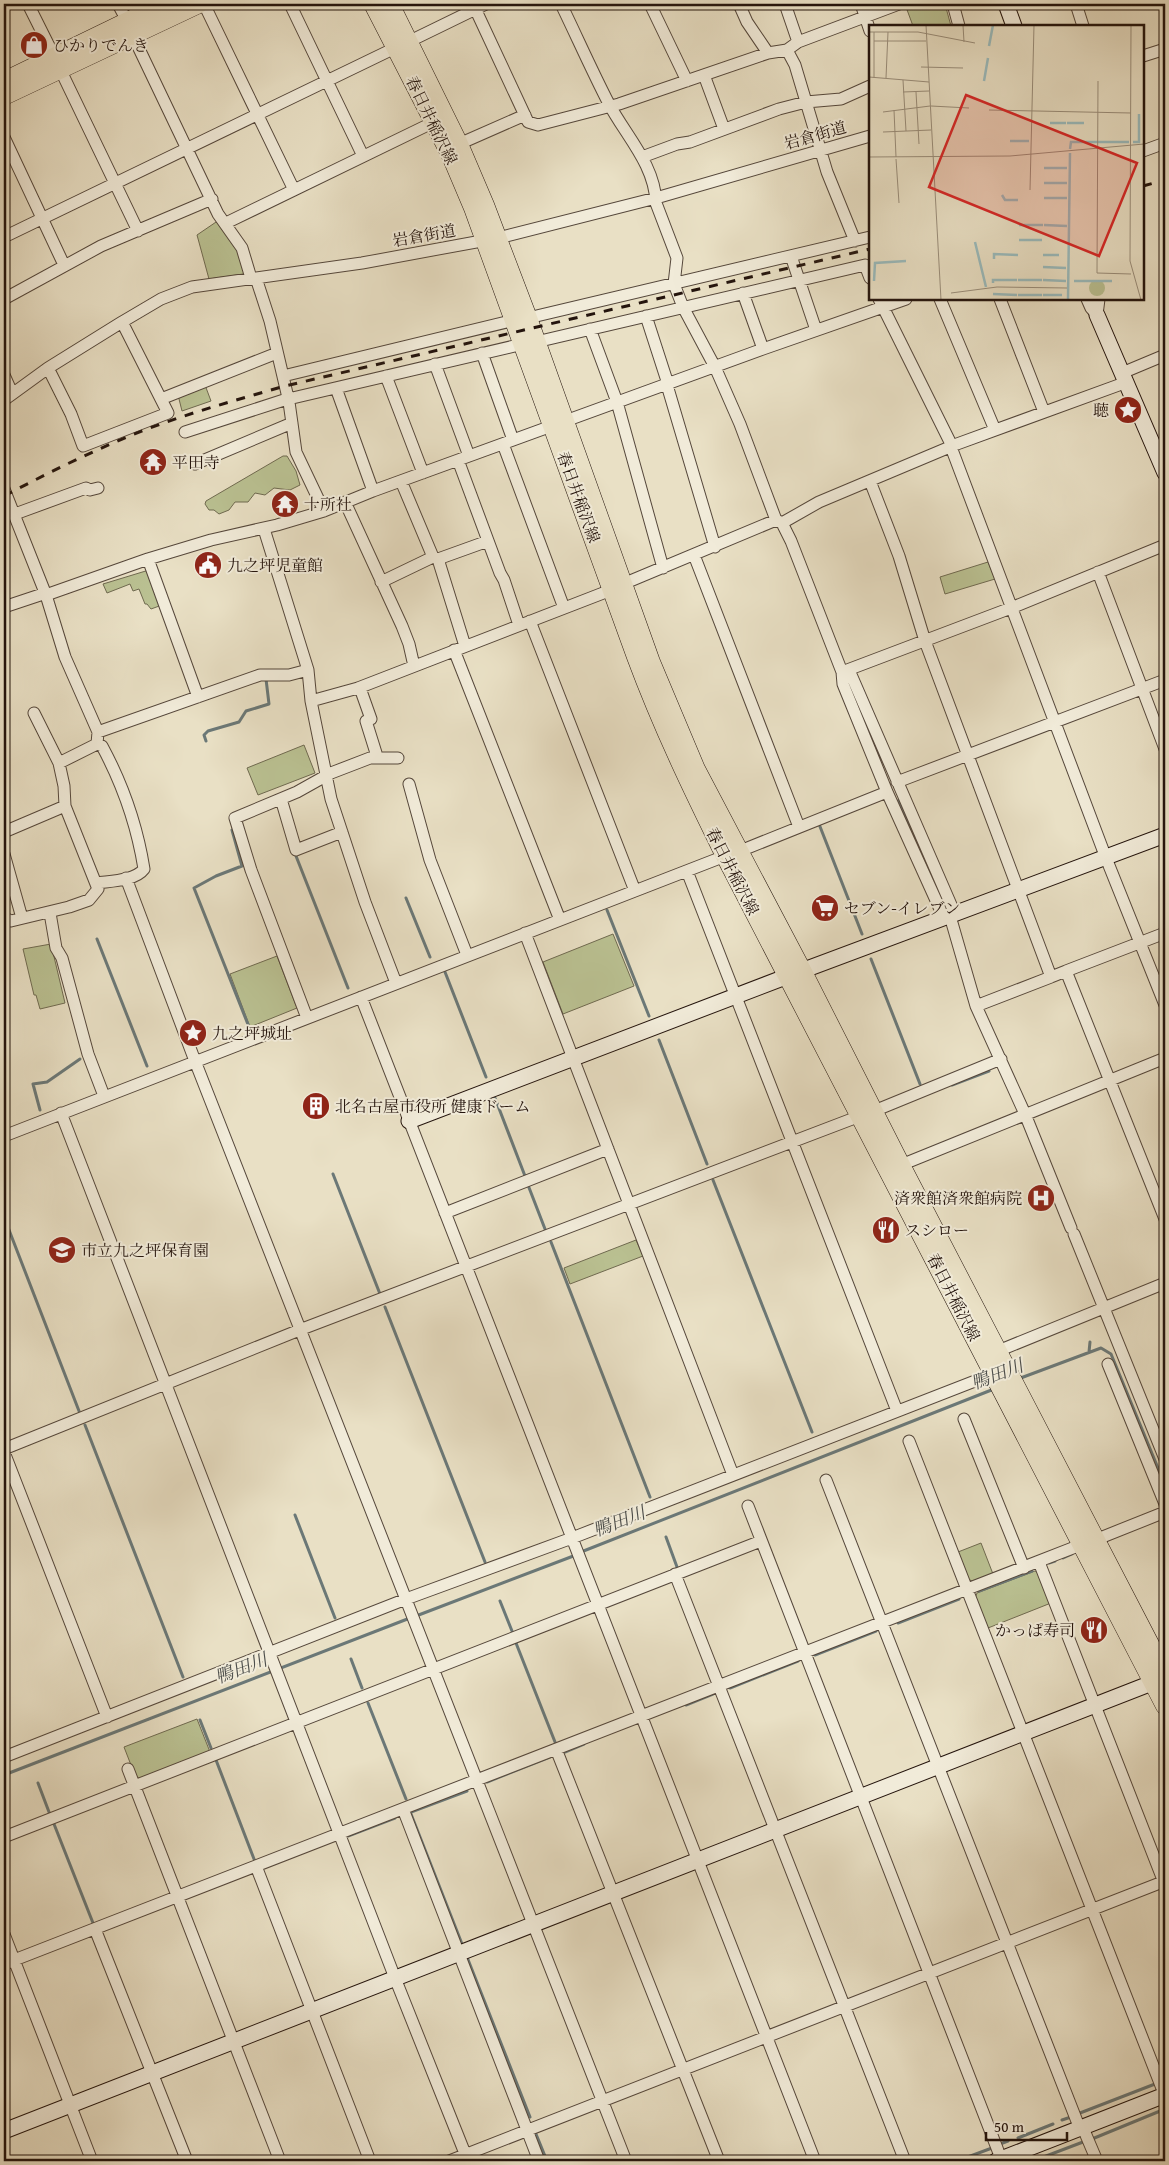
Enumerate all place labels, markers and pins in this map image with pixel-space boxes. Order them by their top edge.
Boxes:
shop icon: ひかりでんき [19,30,49,60]
place label: ひかりでんき [53,33,149,57]
place icon: 聴 [1113,395,1143,425]
place label: 聴 [1093,398,1109,422]
temple icon: 平田寺 [138,447,168,477]
place label: 平田寺 [172,450,220,474]
temple icon: 十所社 [270,489,300,519]
place label: 十所社 [304,492,352,516]
public building icon: 九之坪児童館 [193,550,223,580]
place label: 九之坪児童館 [227,553,323,577]
supermarket icon: セブン-イレブン [810,893,840,923]
place label: セブン-イレブン [844,896,960,920]
place icon: 九之坪城址 [178,1018,208,1048]
place label: 九之坪城址 [212,1021,292,1045]
building icon: 北名古屋市役所 健康ドーム [301,1091,331,1121]
place label: 北名古屋市役所 健康ドーム [335,1094,531,1118]
hospital icon: 済衆館済衆館病院 [1026,1183,1056,1213]
place label: 済衆館済衆館病院 [894,1186,1022,1210]
restaurant icon: スシロー [871,1215,901,1245]
place label: スシロー [905,1218,969,1242]
school or university icon: 市立九之坪保育園 [47,1235,77,1265]
place label: 市立九之坪保育園 [81,1238,209,1262]
restaurant icon: かっぱ寿司 [1079,1615,1109,1645]
place label: かっぱ寿司 [995,1618,1075,1642]

